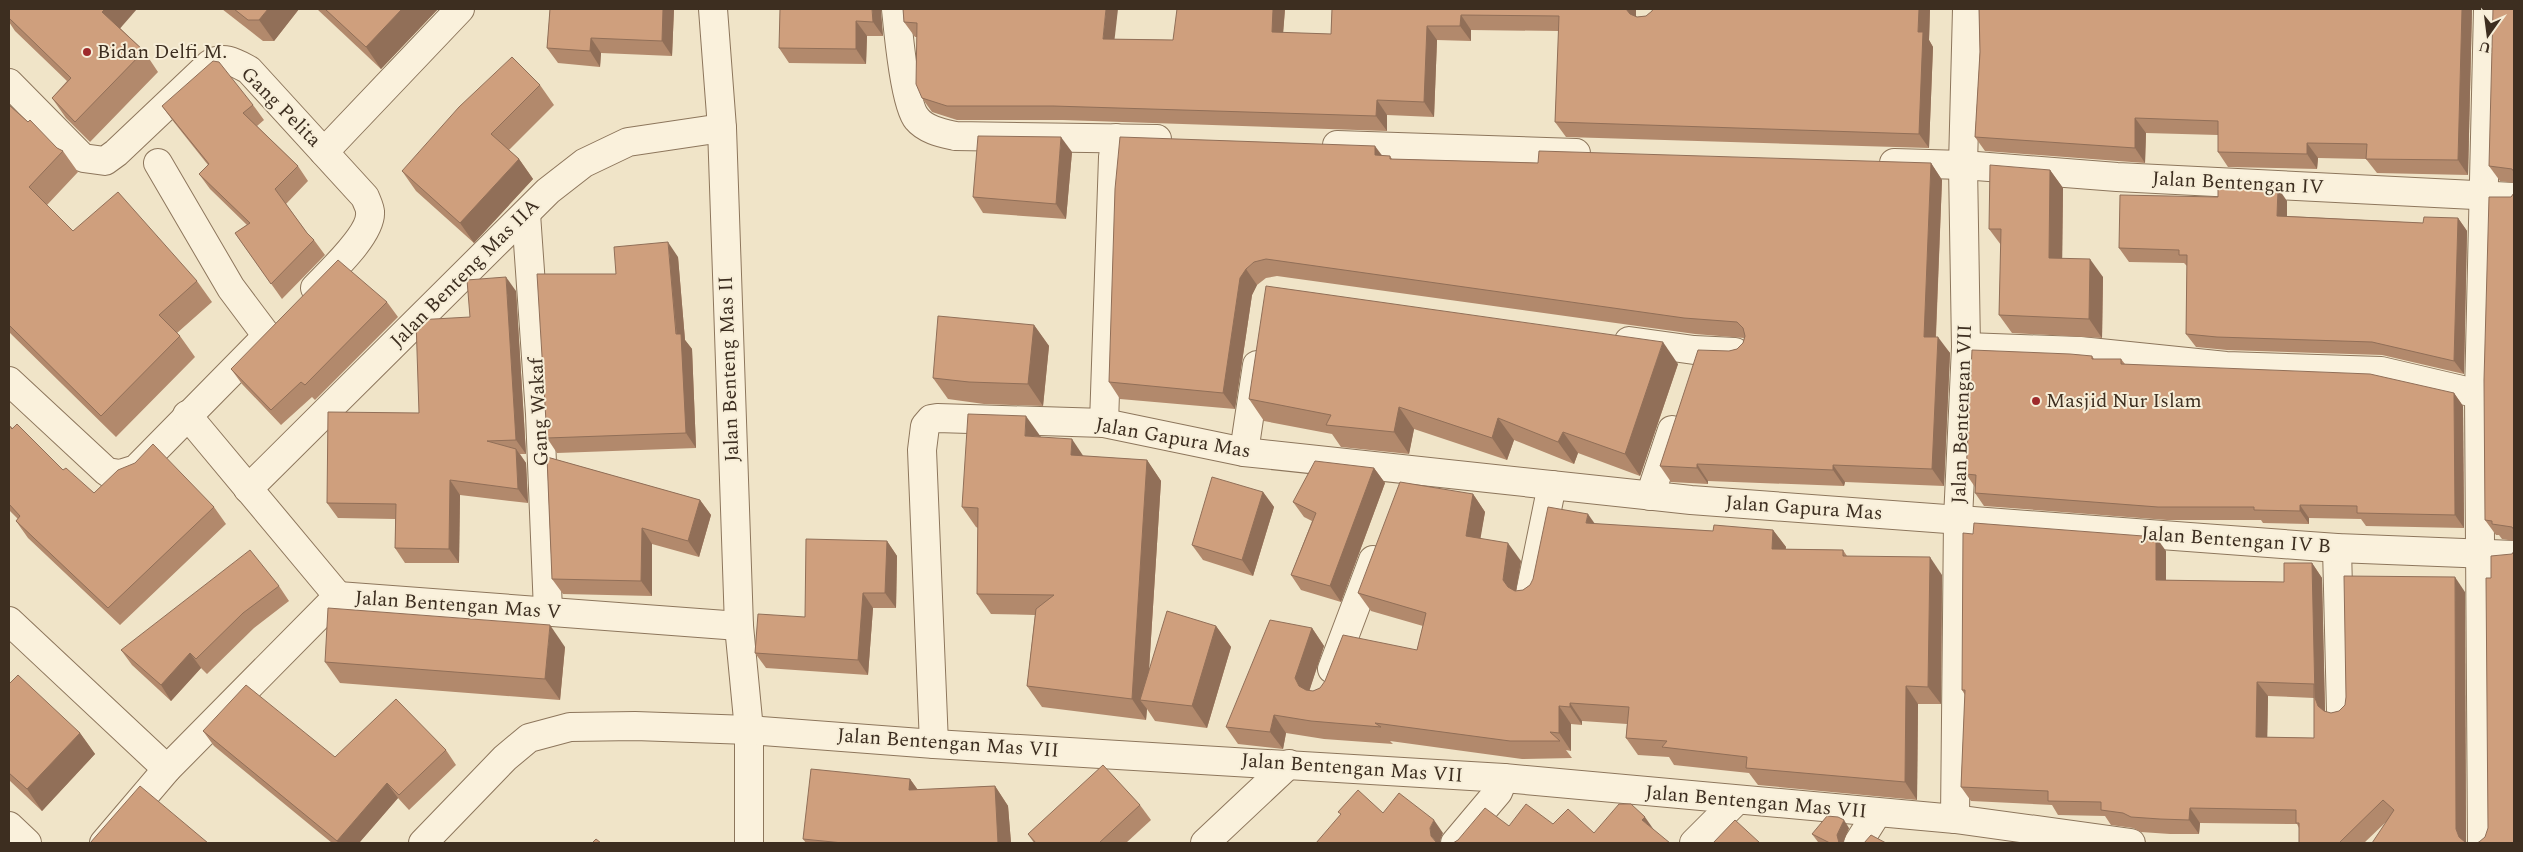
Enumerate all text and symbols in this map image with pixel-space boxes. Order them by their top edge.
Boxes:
north arrow [2463,10,2513,60]
text: U [2476,35,2493,59]
place label: Bidan Delfi M. [97,37,227,67]
marker: Bidan Delfi M. [81,46,93,58]
street label: Gang Pelita [234,60,328,154]
street label: Jalan Bentengan IV [2151,164,2325,202]
street label: Jalan Benteng Mas IIA [383,191,547,355]
street label: Jalan Benteng Mas II [711,275,747,463]
street label: Jalan Bentengan VII [1944,324,1980,504]
street label: Gang Wakaf [521,355,557,467]
place label: Masjid Nur Islam [2046,386,2202,416]
marker: Masjid Nur Islam [2030,395,2042,407]
street label: Jalan Gapura Mas [1093,410,1253,466]
street label: Jalan Gapura Mas [1724,488,1884,528]
street label: Jalan Bentengan IV B [2140,518,2332,562]
street label: Jalan Bentengan Mas V [354,583,562,627]
street label: Jalan Bentengan Mas VII [836,720,1060,766]
street label: Jalan Bentengan Mas VII [1240,745,1464,791]
street label: Jalan Bentengan Mas VII [1644,777,1868,827]

